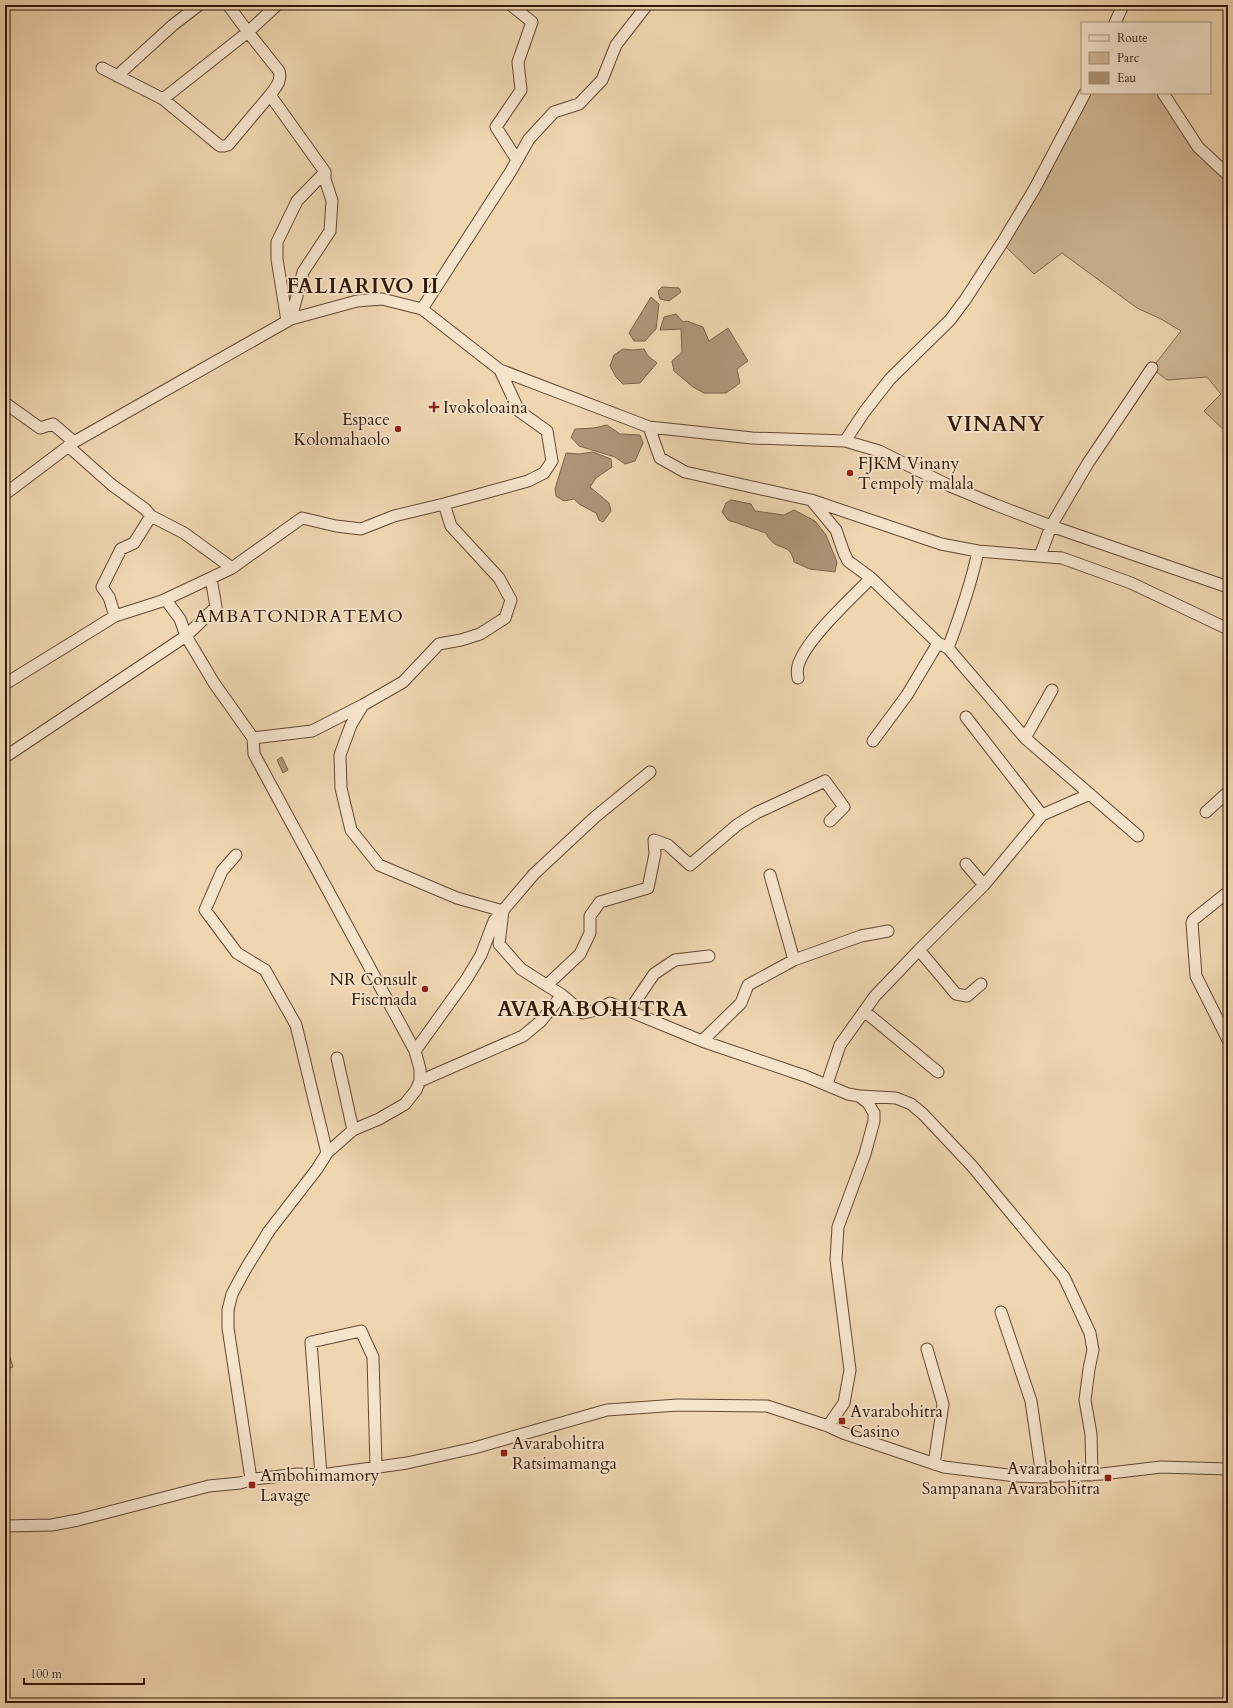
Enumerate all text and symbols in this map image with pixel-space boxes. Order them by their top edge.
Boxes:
legend [1081,22,1211,94]
text: Route [1117,30,1148,46]
text: Parc [1117,50,1140,66]
text: Eau [1117,70,1137,86]
district label: FALIARIVO II [286,272,440,301]
place label: Ivokoloaina [443,396,528,419]
marker: Ivokoloaina [428,401,440,413]
place label: Espace Kolomahaolo [294,408,390,451]
district label: VINANY [946,410,1046,439]
marker: Espace Kolomahaolo [393,424,403,434]
place label: FJKM Vinany Tempoly malala [858,452,974,495]
marker: FJKM Vinany Tempoly malala [845,468,855,478]
district label: AMBATONDRATEMO [194,604,404,629]
place label: NR Consult Fiscmada [330,968,418,1011]
marker: NR Consult Fiscmada [420,984,430,994]
district label: AVARABOHITRA [497,995,689,1024]
place label: Avarabohitra Casino [850,1400,944,1443]
marker: Avarabohitra Casino [837,1416,847,1426]
place label: Avarabohitra Ratsimamanga [512,1432,618,1475]
marker: Avarabohitra Ratsimamanga [499,1448,509,1458]
place label: Avarabohitra Sampanana Avarabohitra [922,1457,1101,1500]
place label: Ambohimamory Lavage [260,1464,379,1507]
marker: Avarabohitra Sampanana Avarabohitra [1103,1473,1113,1483]
marker: Ambohimamory Lavage [247,1480,257,1490]
scale bar [24,1660,144,1686]
text: 100 m [30,1666,63,1682]

